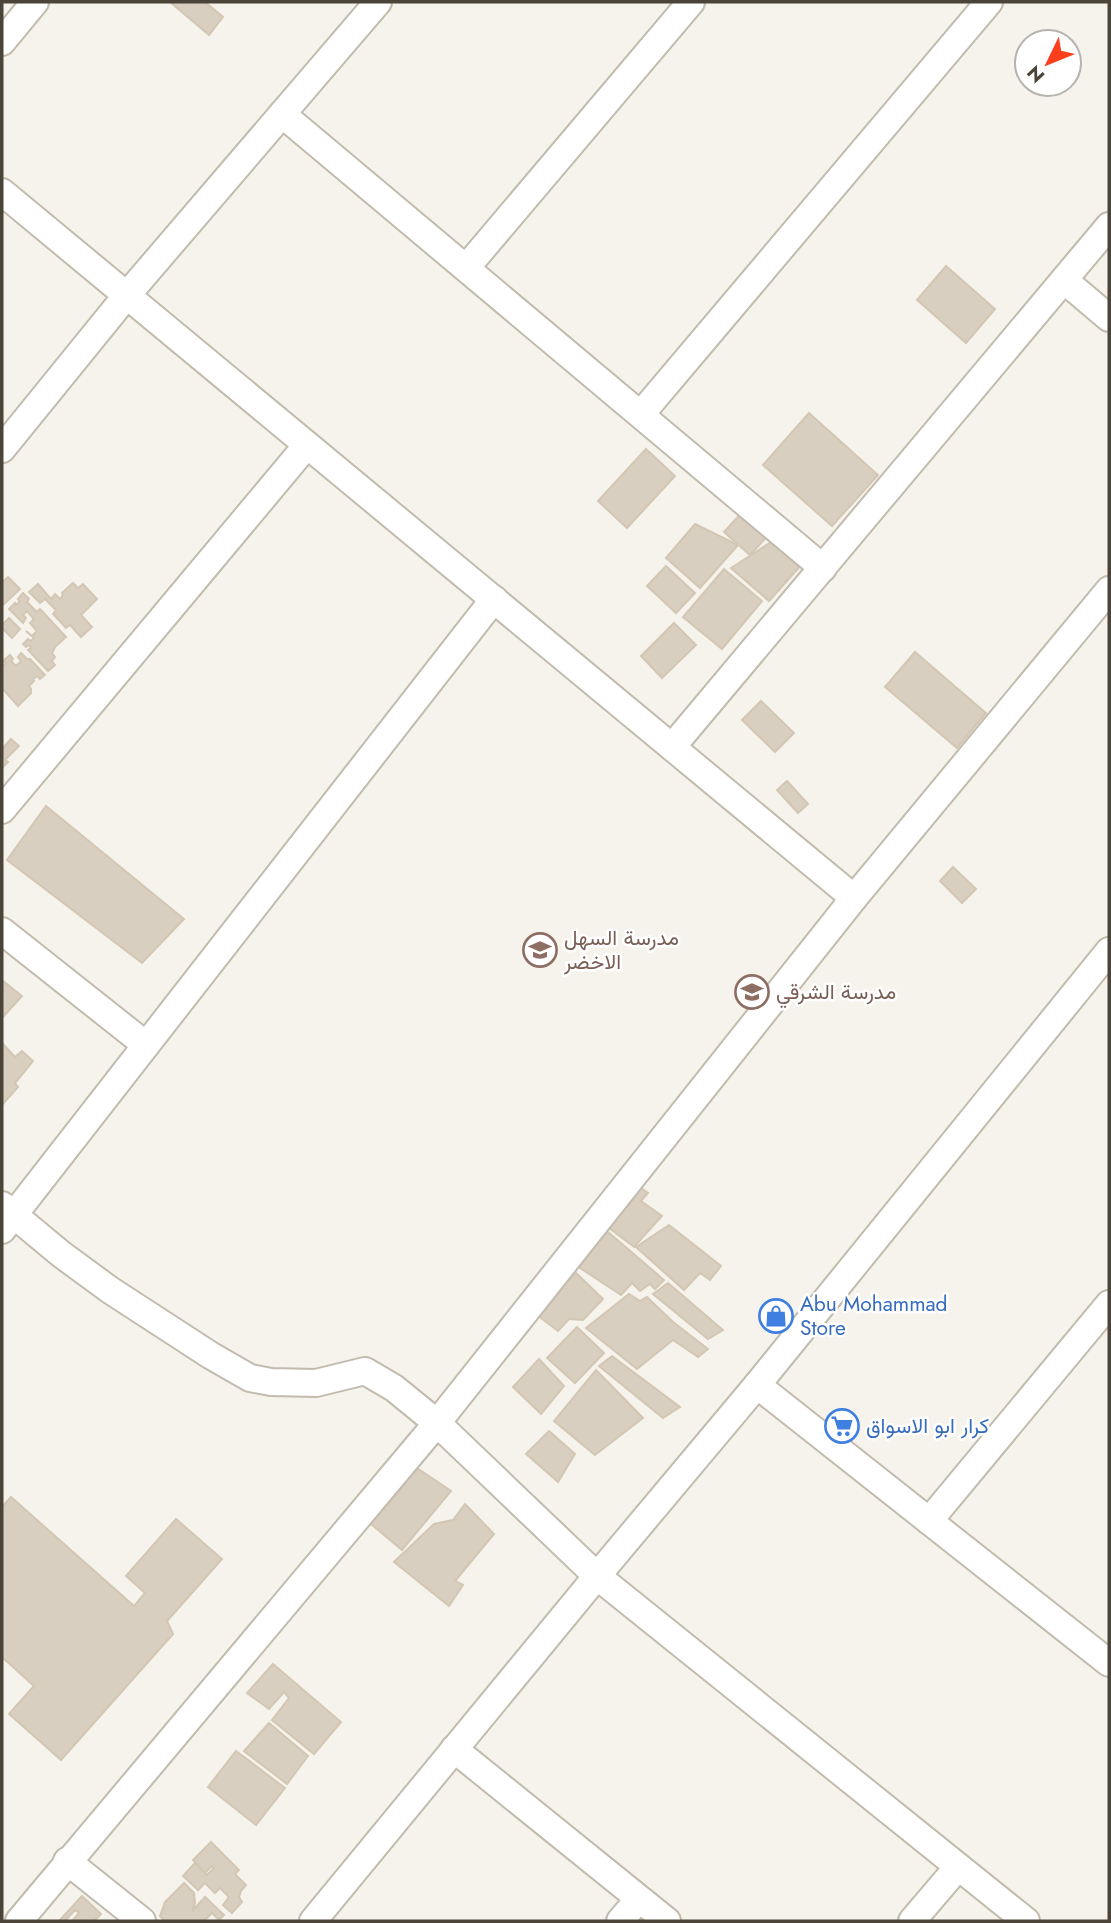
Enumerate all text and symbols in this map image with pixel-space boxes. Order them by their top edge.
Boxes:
north arrow [1013,28,1083,98]
text: N [1021,60,1051,89]
place label: مدرسة السهل الاخضر [563,923,679,977]
school or university icon: مدرسة السهل الاخضر [521,931,559,969]
school or university icon: مدرسة الشرقي [733,973,771,1011]
place label: مدرسة الشرقي [776,977,896,1009]
place label: Abu Mohammad Store [800,1289,948,1343]
shop icon: Abu Mohammad Store [757,1297,795,1335]
supermarket icon: كرار ابو الاسواق [823,1407,861,1445]
place label: كرار ابو الاسواق [866,1411,989,1441]

